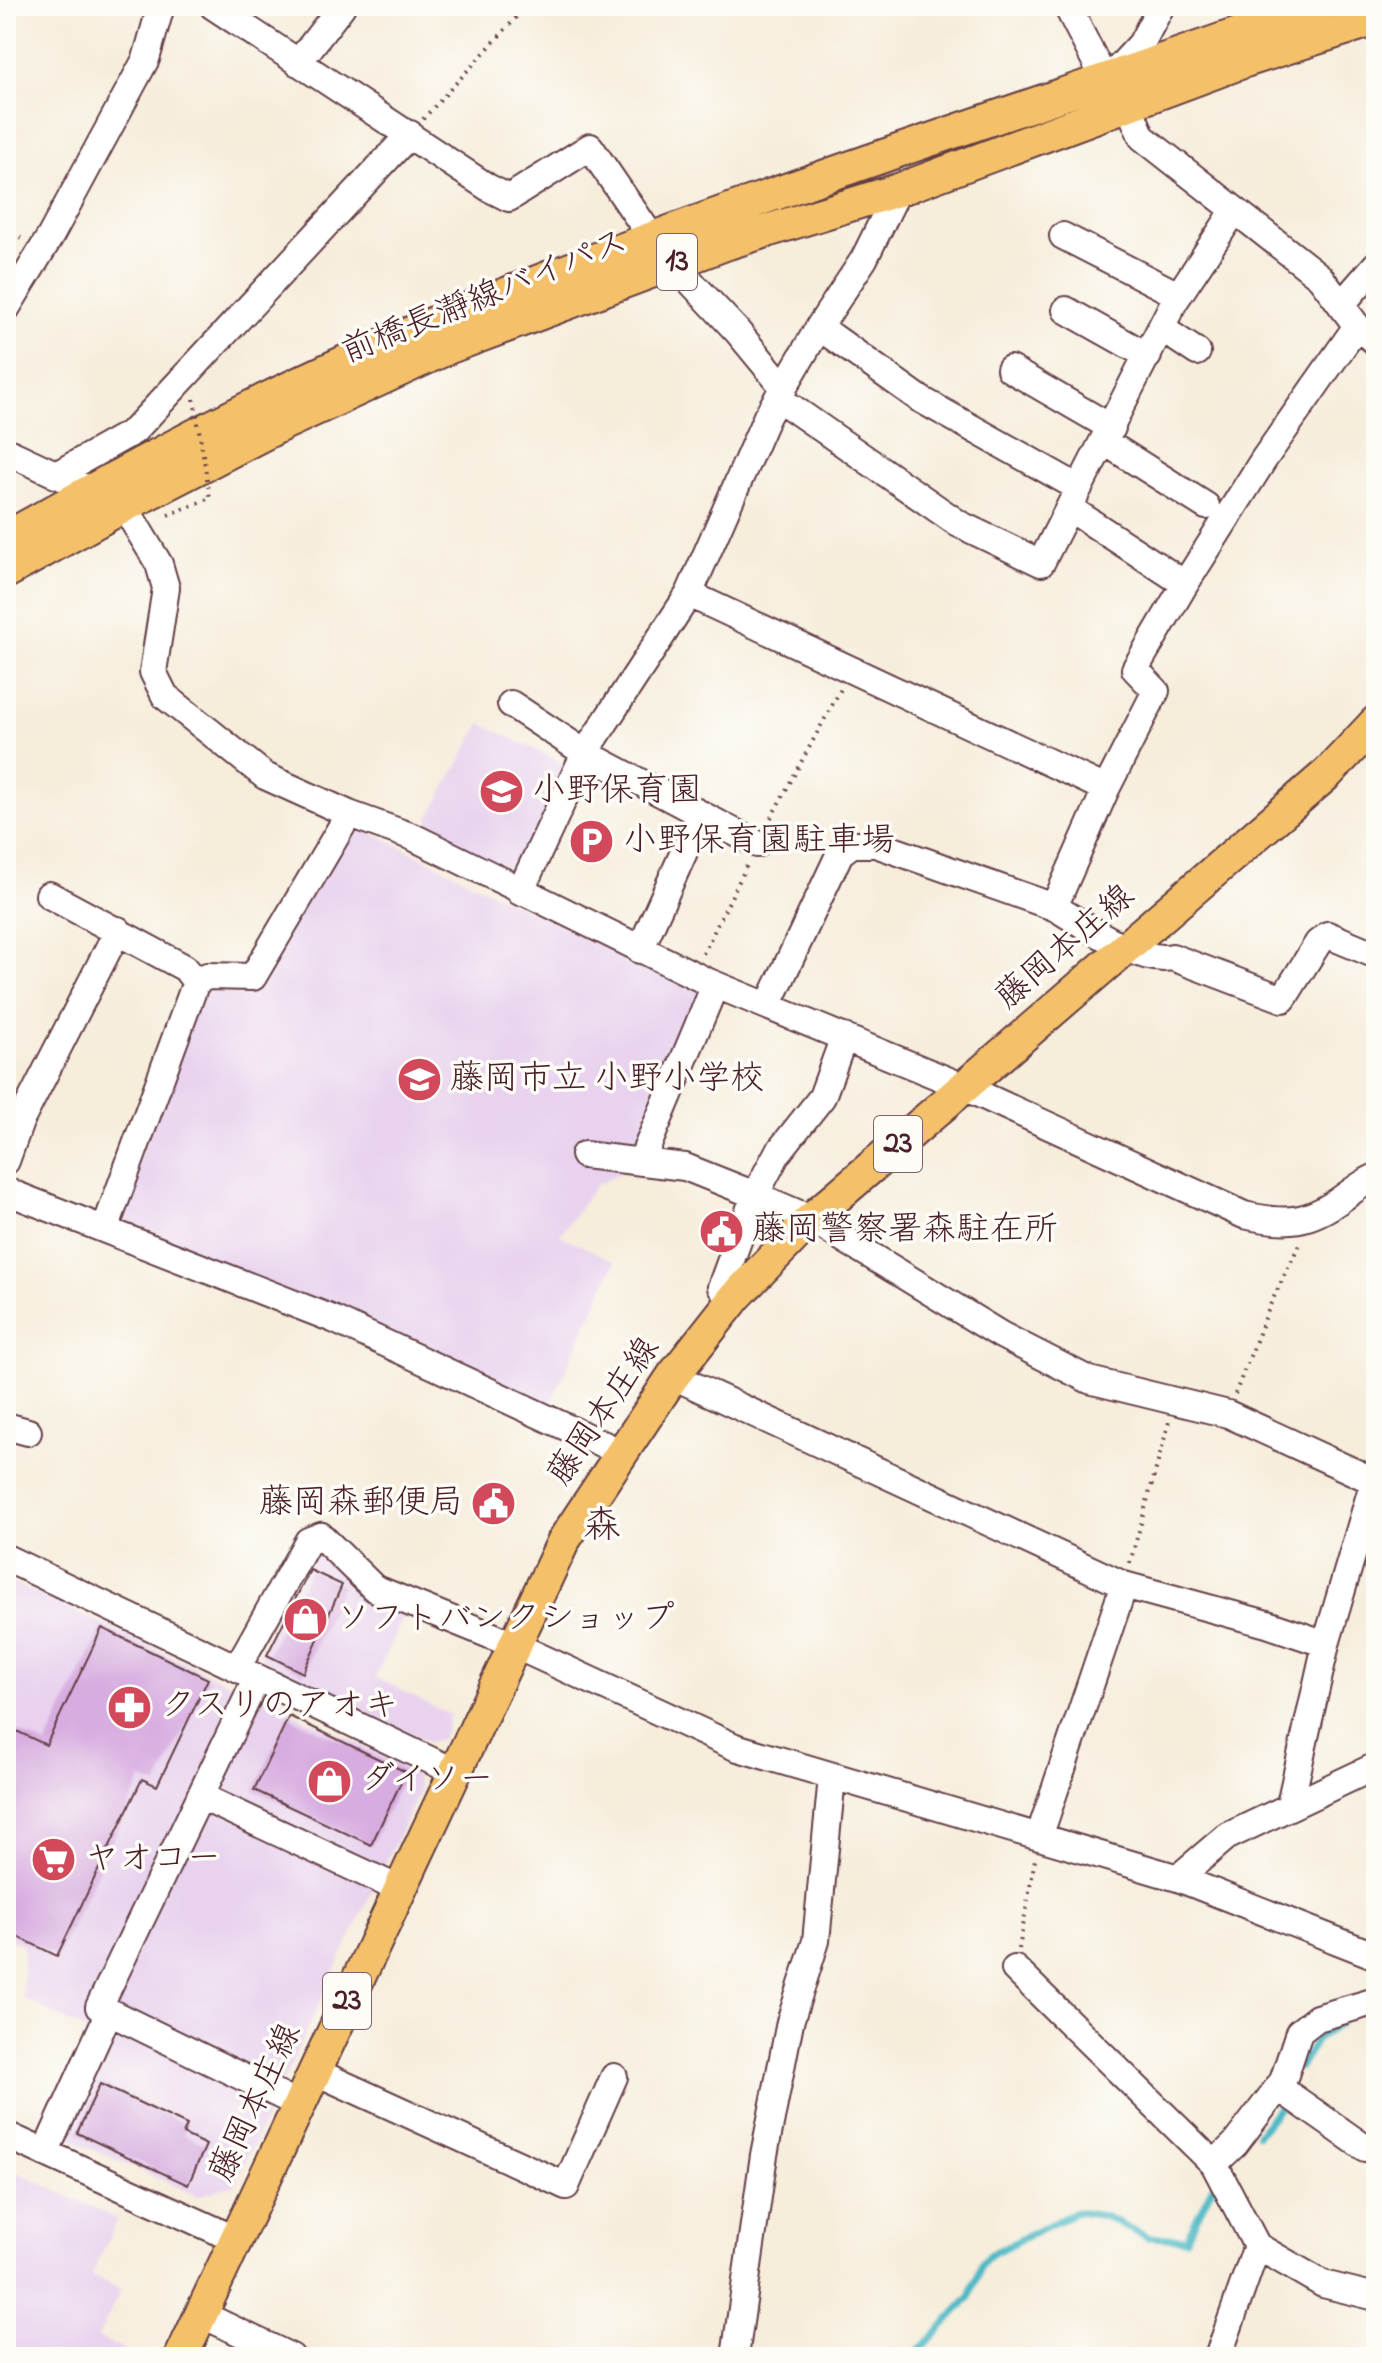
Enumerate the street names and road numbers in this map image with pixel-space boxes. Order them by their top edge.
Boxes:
street label: 前橋長瀞線バイパス [334,218,636,378]
road number: 13 [657,234,697,290]
street label: 藤岡本庄線 [985,873,1147,1023]
road number: 23 [874,1116,922,1172]
street label: 藤岡本庄線 [537,1328,673,1496]
road number: 23 [323,1973,371,2029]
street label: 藤岡本庄線 [198,2015,316,2191]

